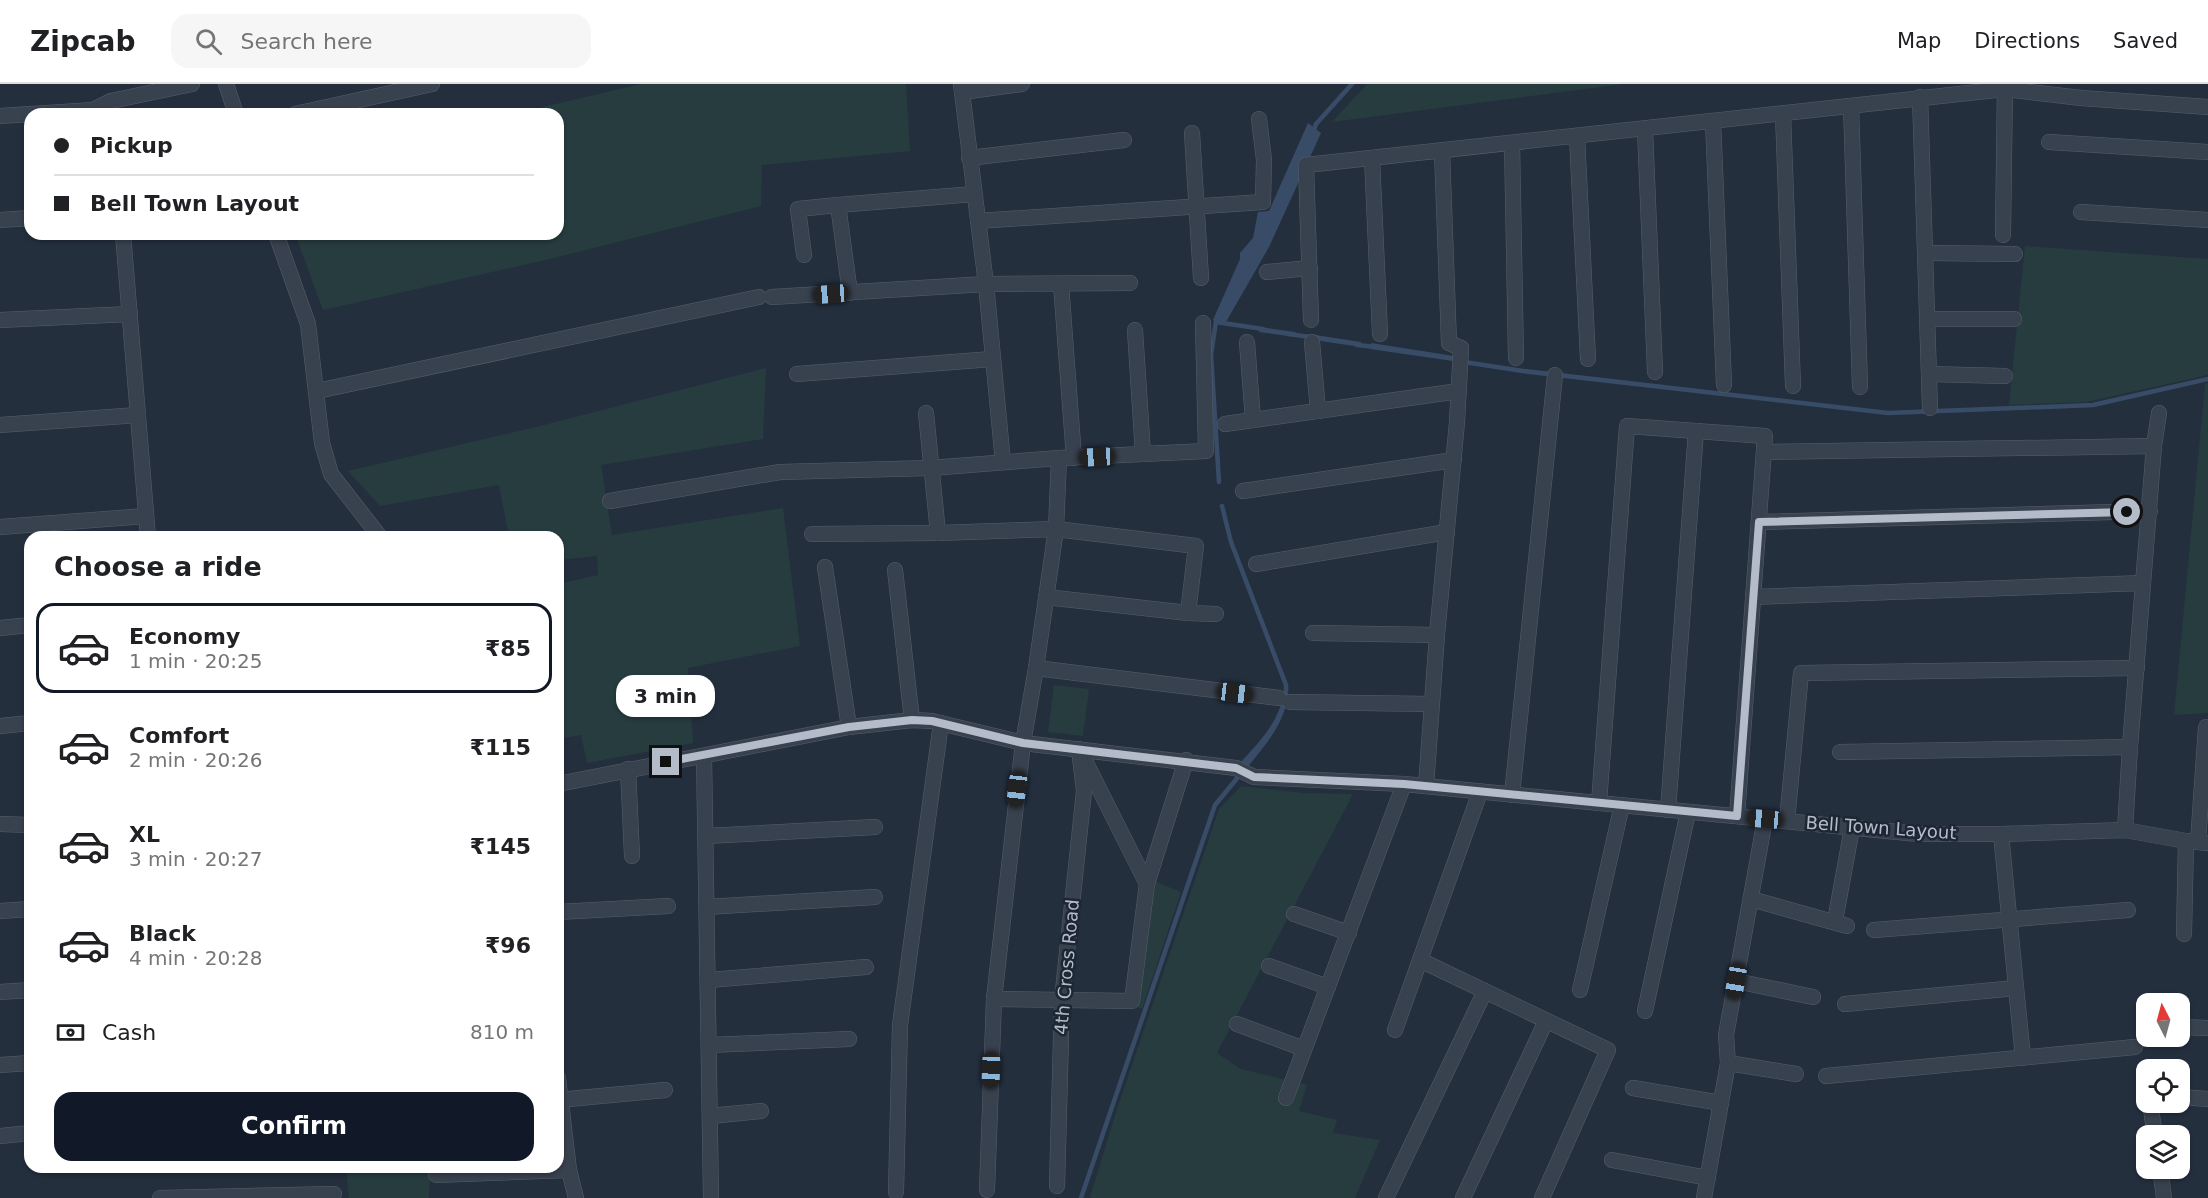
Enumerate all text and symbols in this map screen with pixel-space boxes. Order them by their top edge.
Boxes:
search box [171,14,591,68]
text: Zipcab [30,25,135,58]
icon: search [192,25,225,58]
text: Search here [240,29,373,54]
text: Map [1897,29,1941,53]
text: Directions [1974,29,2080,53]
text: Saved [2113,29,2178,53]
text: Pickup [90,133,173,158]
text: Bell Town Layout [90,191,299,216]
car [812,284,850,304]
car [1079,447,1115,467]
route start [2113,498,2140,525]
text: Choose a ride [54,551,262,582]
icon: car [57,621,111,675]
text: Economy [129,624,240,649]
text: ₹85 [485,636,531,661]
text: 1 min · 20:25 [129,649,263,673]
callout: 3 min [616,675,716,717]
car [1216,682,1254,704]
text: 3 min [634,684,697,708]
icon: car [57,720,111,774]
text: Comfort [129,723,229,748]
text: ₹115 [470,735,531,760]
text: 2 min · 20:26 [129,748,263,772]
route end [652,748,679,775]
car [1006,770,1028,808]
car [1746,808,1784,830]
street label: Bell Town Layout [1805,812,1957,843]
icon: car [57,819,111,873]
text: XL [129,822,160,847]
text: ₹145 [470,834,531,859]
text: 3 min · 20:27 [129,847,263,871]
street label: 4th Cross Road [1050,898,1083,1036]
icon: car [57,918,111,972]
text: Black [129,921,196,946]
text: ₹96 [485,933,531,958]
text: 4 min · 20:28 [129,946,263,970]
car [1724,962,1748,1000]
north arrow [2136,993,2190,1047]
map controls [2136,993,2190,1179]
icon: cash [54,1016,87,1049]
text: Cash [102,1020,156,1045]
text: 810 m [470,1020,534,1044]
car [981,1052,1001,1088]
button: locate [2136,1059,2190,1113]
button: Confirm [54,1092,534,1161]
button: layers [2136,1125,2190,1179]

